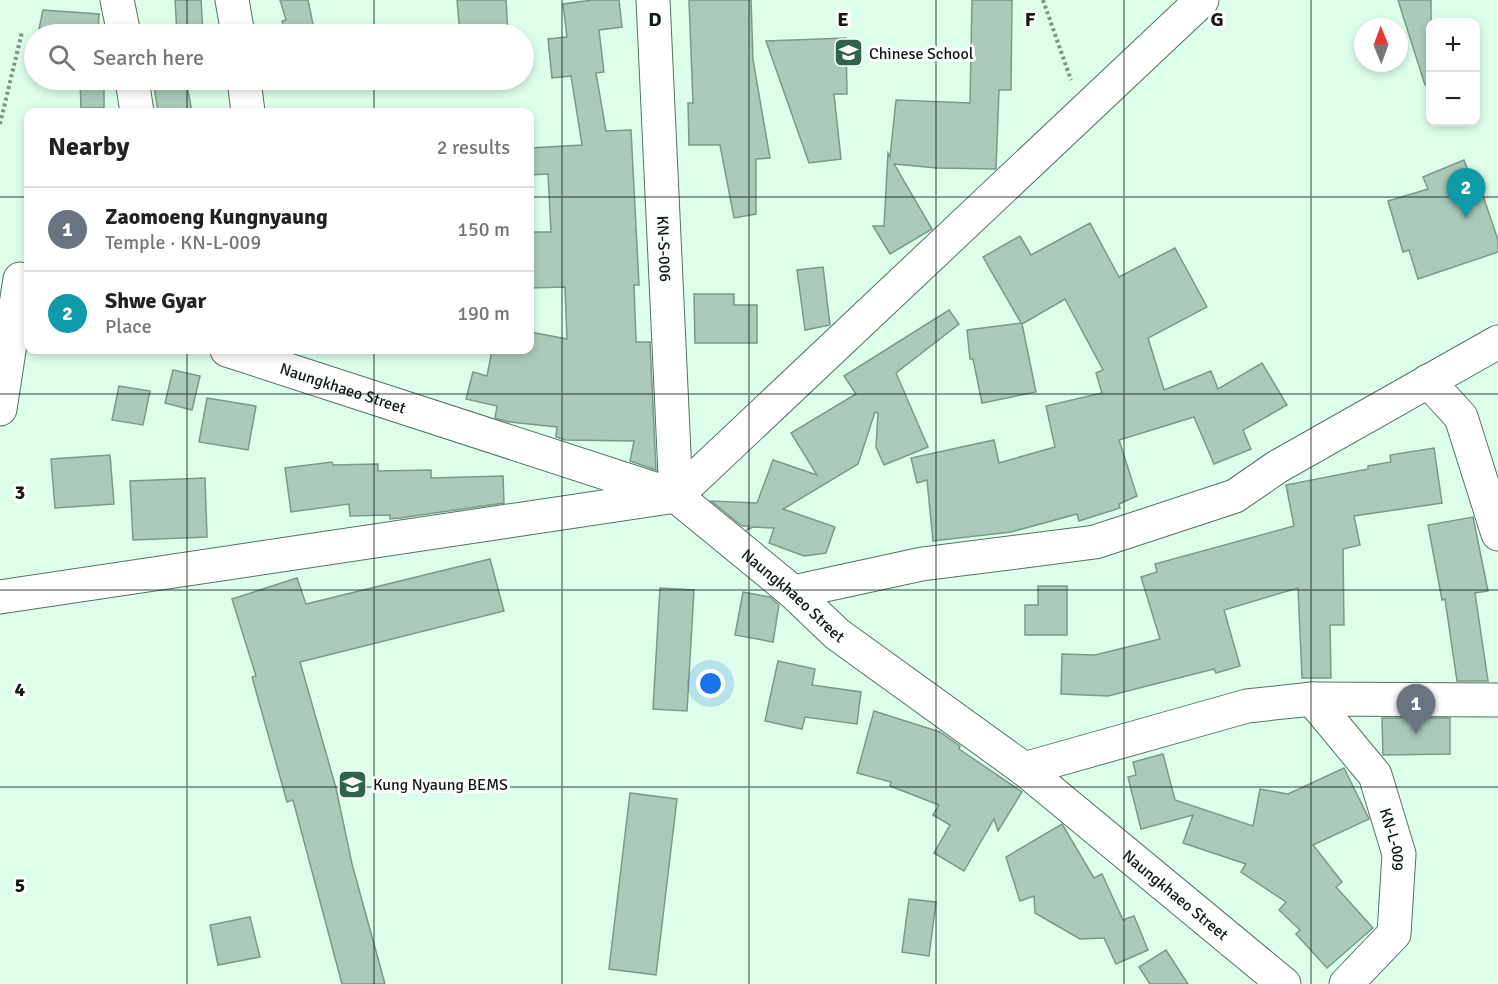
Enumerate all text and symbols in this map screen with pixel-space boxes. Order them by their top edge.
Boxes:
text: D [648,7,662,32]
text: E [837,7,849,32]
text: F [1025,7,1036,32]
text: G [1210,7,1224,32]
north arrow [1354,18,1408,72]
map controls [1426,18,1480,126]
button: + [1426,18,1480,72]
search box [24,24,534,90]
school or university icon: Chinese School [832,37,864,69]
icon: search [45,41,78,74]
text: Search here [93,44,204,71]
place label: Chinese School [869,44,974,64]
button: − [1426,72,1480,126]
text: Nearby [48,131,129,163]
text: 2 results [437,135,510,160]
pin: 2 [1446,168,1486,218]
text: Zaomoeng Kungnyaung [105,203,328,230]
street label: KN-S-006 [652,215,675,282]
text: 1 [62,217,73,242]
text: 150 m [457,217,510,242]
text: Temple · KN-L-009 [105,230,261,255]
text: Shwe Gyar [105,287,206,314]
text: 2 [62,301,73,326]
text: 190 m [457,301,510,326]
text: Place [105,314,152,339]
street label: Naungkhaeo Street [277,359,409,419]
text: 3 [15,480,25,505]
street label: Naungkhaeo Street [737,545,849,647]
your location [696,669,725,698]
text: 4 [15,677,26,702]
pin: 1 [1396,684,1436,734]
school or university icon: Kung Nyaung BEMS [336,768,368,800]
place label: Kung Nyaung BEMS [373,775,508,795]
street label: KN-L-009 [1375,806,1408,872]
street label: Naungkhaeo Street [1118,846,1233,945]
text: 5 [15,873,25,898]

